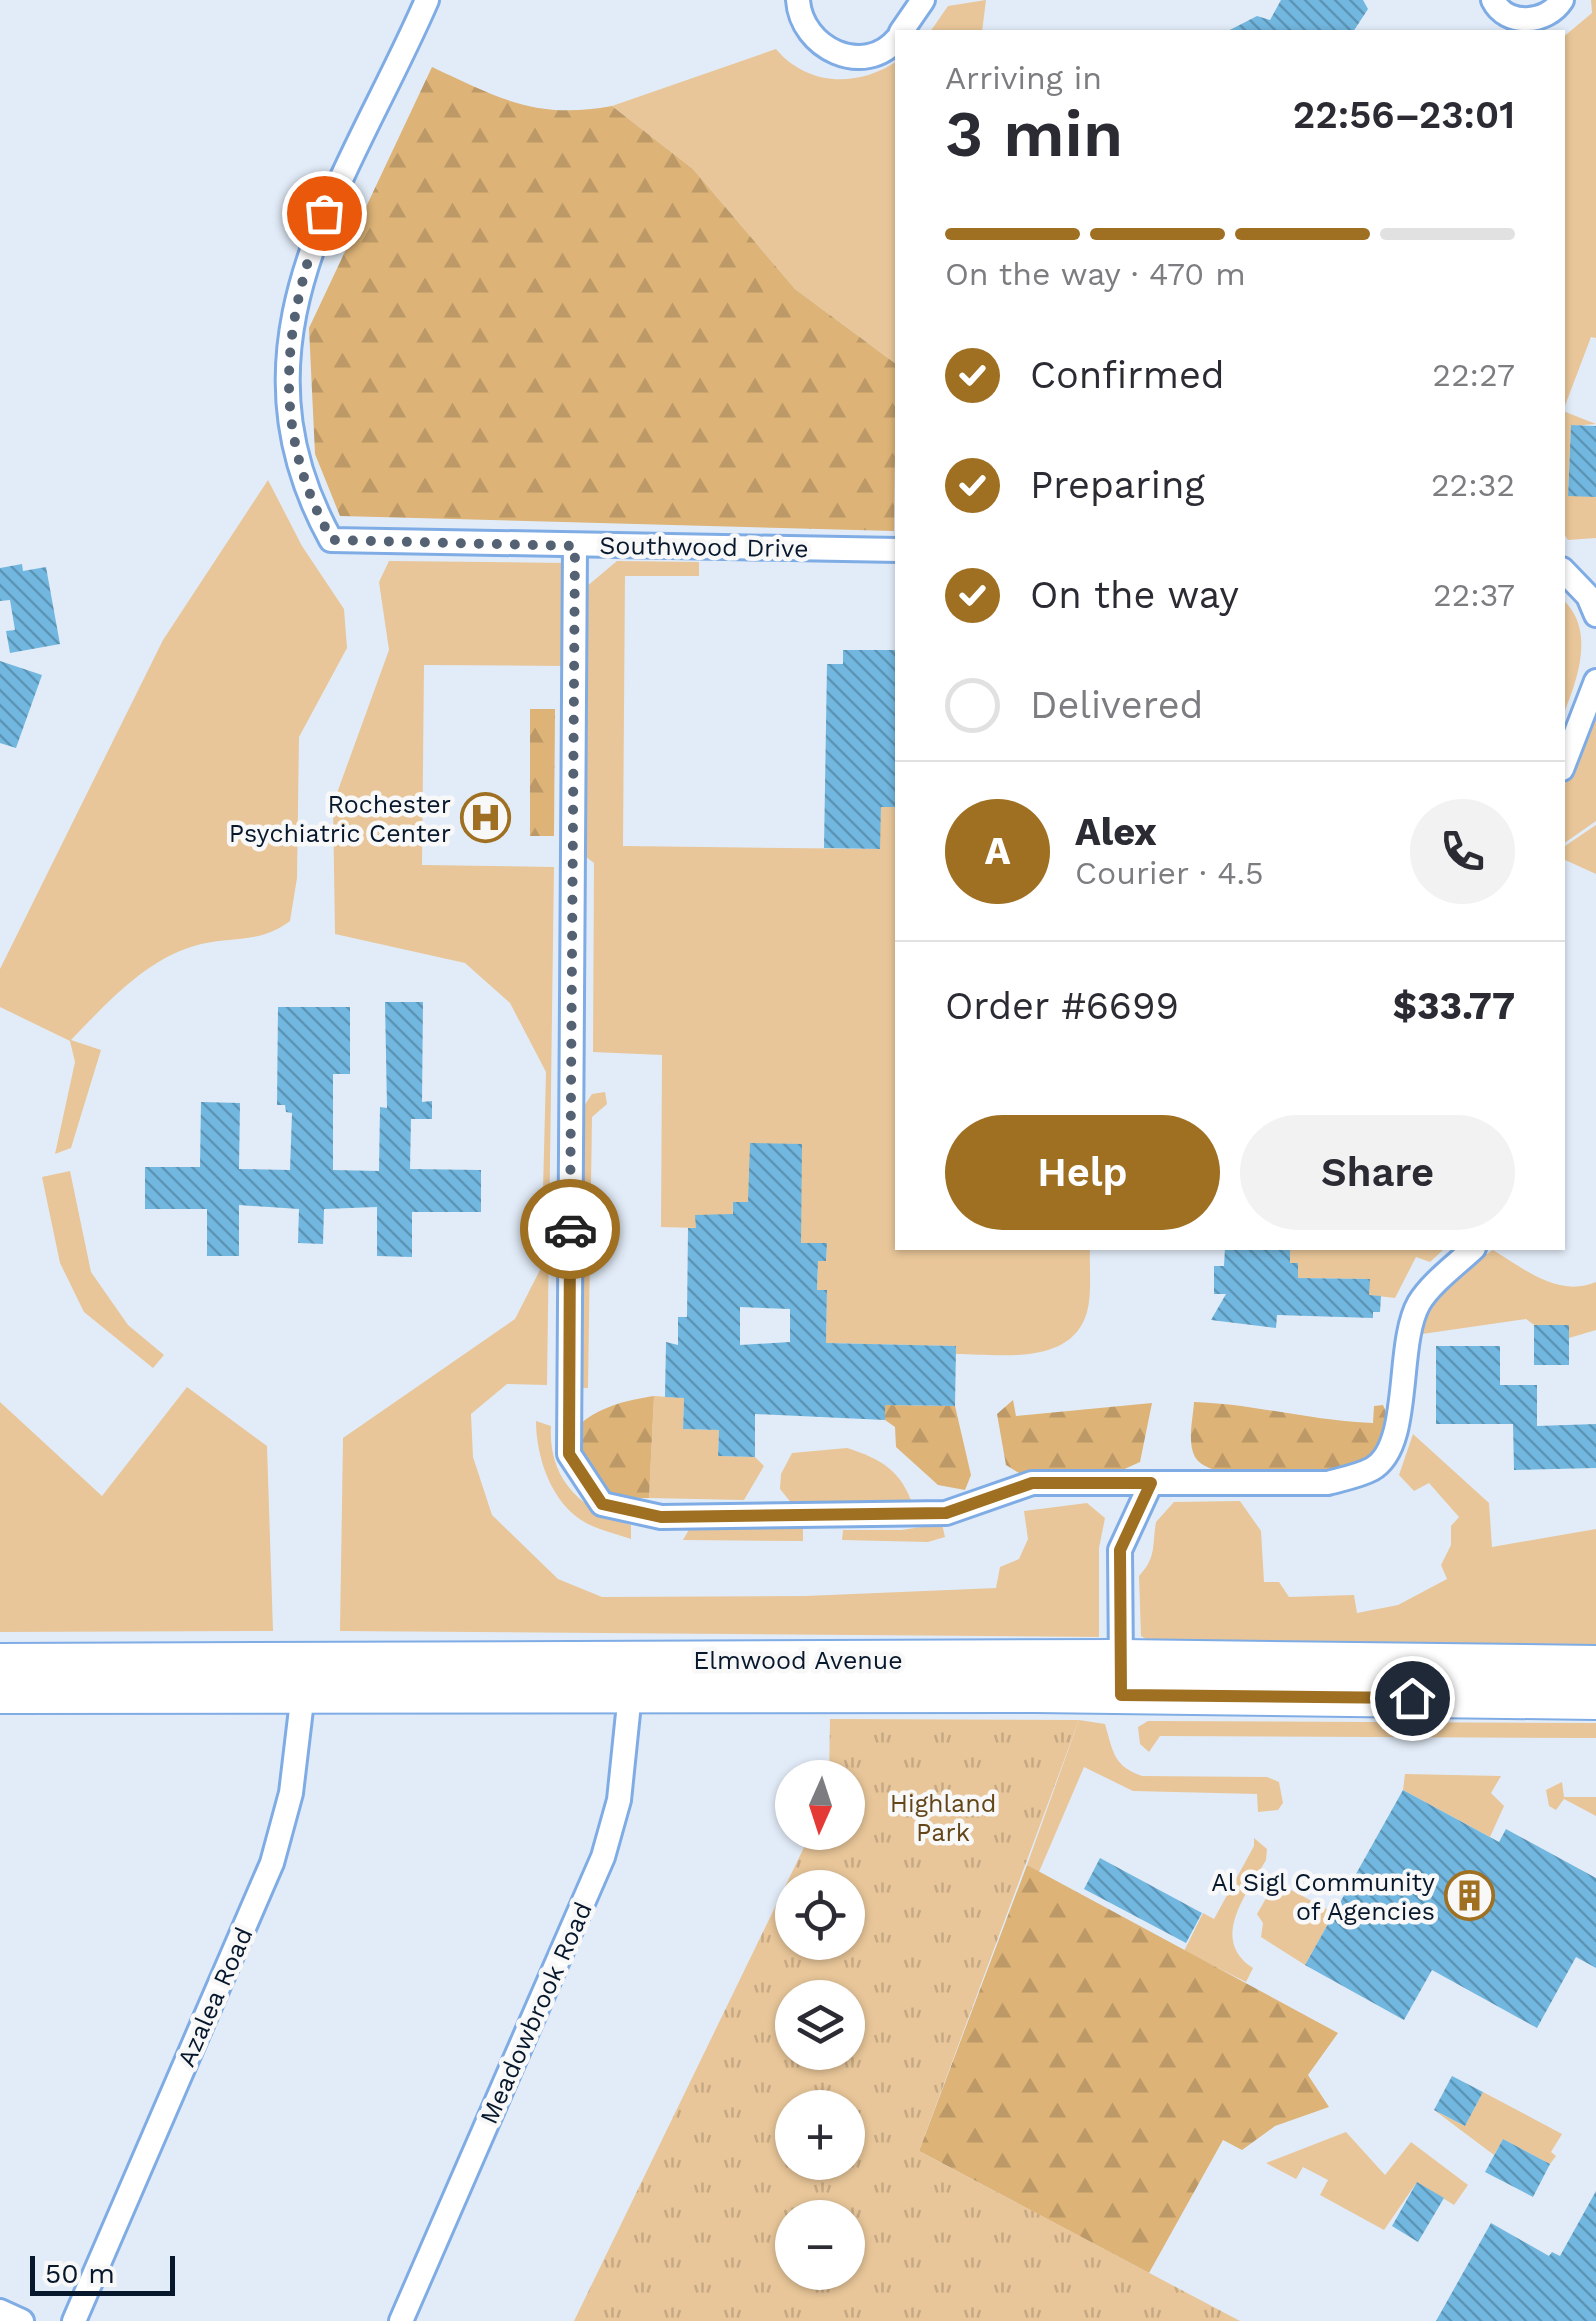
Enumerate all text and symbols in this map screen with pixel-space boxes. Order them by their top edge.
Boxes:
text: Arriving in [945,59,1102,97]
text: 22:56–23:01 [1293,93,1515,137]
text: 3 min [945,96,1123,172]
pin [282,171,367,256]
icon: bag [297,186,352,241]
text: On the way · 470 m [945,255,1246,293]
icon: check [945,348,1000,403]
text: Confirmed [1030,353,1225,397]
text: 22:27 [1432,356,1515,394]
icon: check [945,458,1000,513]
text: Preparing [1030,463,1205,507]
text: 22:32 [1431,466,1515,504]
street label: Southwood Drive [599,531,809,563]
icon: check [945,568,1000,623]
text: On the way [1030,573,1239,617]
text: 22:37 [1433,576,1515,614]
text: Delivered [1030,683,1203,727]
place label: Rochester Psychiatric Center [229,790,451,848]
hospital icon: Rochester Psychiatric Center [460,792,512,844]
button: phone [1410,799,1515,904]
text: Alex [1075,810,1157,854]
text: A [985,829,1010,873]
text: Courier · 4.5 [1075,854,1264,892]
text: Order #6699 [945,984,1179,1028]
text: $33.77 [1393,984,1515,1028]
button: Help [945,1115,1220,1230]
button: Share [1240,1115,1515,1230]
courier [520,1179,620,1279]
icon: car [543,1202,598,1257]
street label: Elmwood Avenue [693,1646,903,1675]
pin [1370,1656,1455,1741]
icon: home [1385,1671,1440,1726]
north arrow [775,1760,865,1850]
map controls [775,1760,865,2290]
park label: Highland Park [890,1789,996,1847]
place label: Al Sigl Community of Agencies [1211,1868,1435,1926]
button: locate [775,1870,865,1960]
building icon: Al Sigl Community of Agencies [1444,1870,1496,1922]
street label: Meadowbrook Road [474,1898,598,2128]
street label: Azalea Road [171,1923,259,2071]
button: layers [775,1980,865,2070]
button: + [775,2090,865,2180]
button: − [775,2200,865,2290]
scale bar [30,2251,175,2296]
text: 50 m [45,2257,115,2290]

